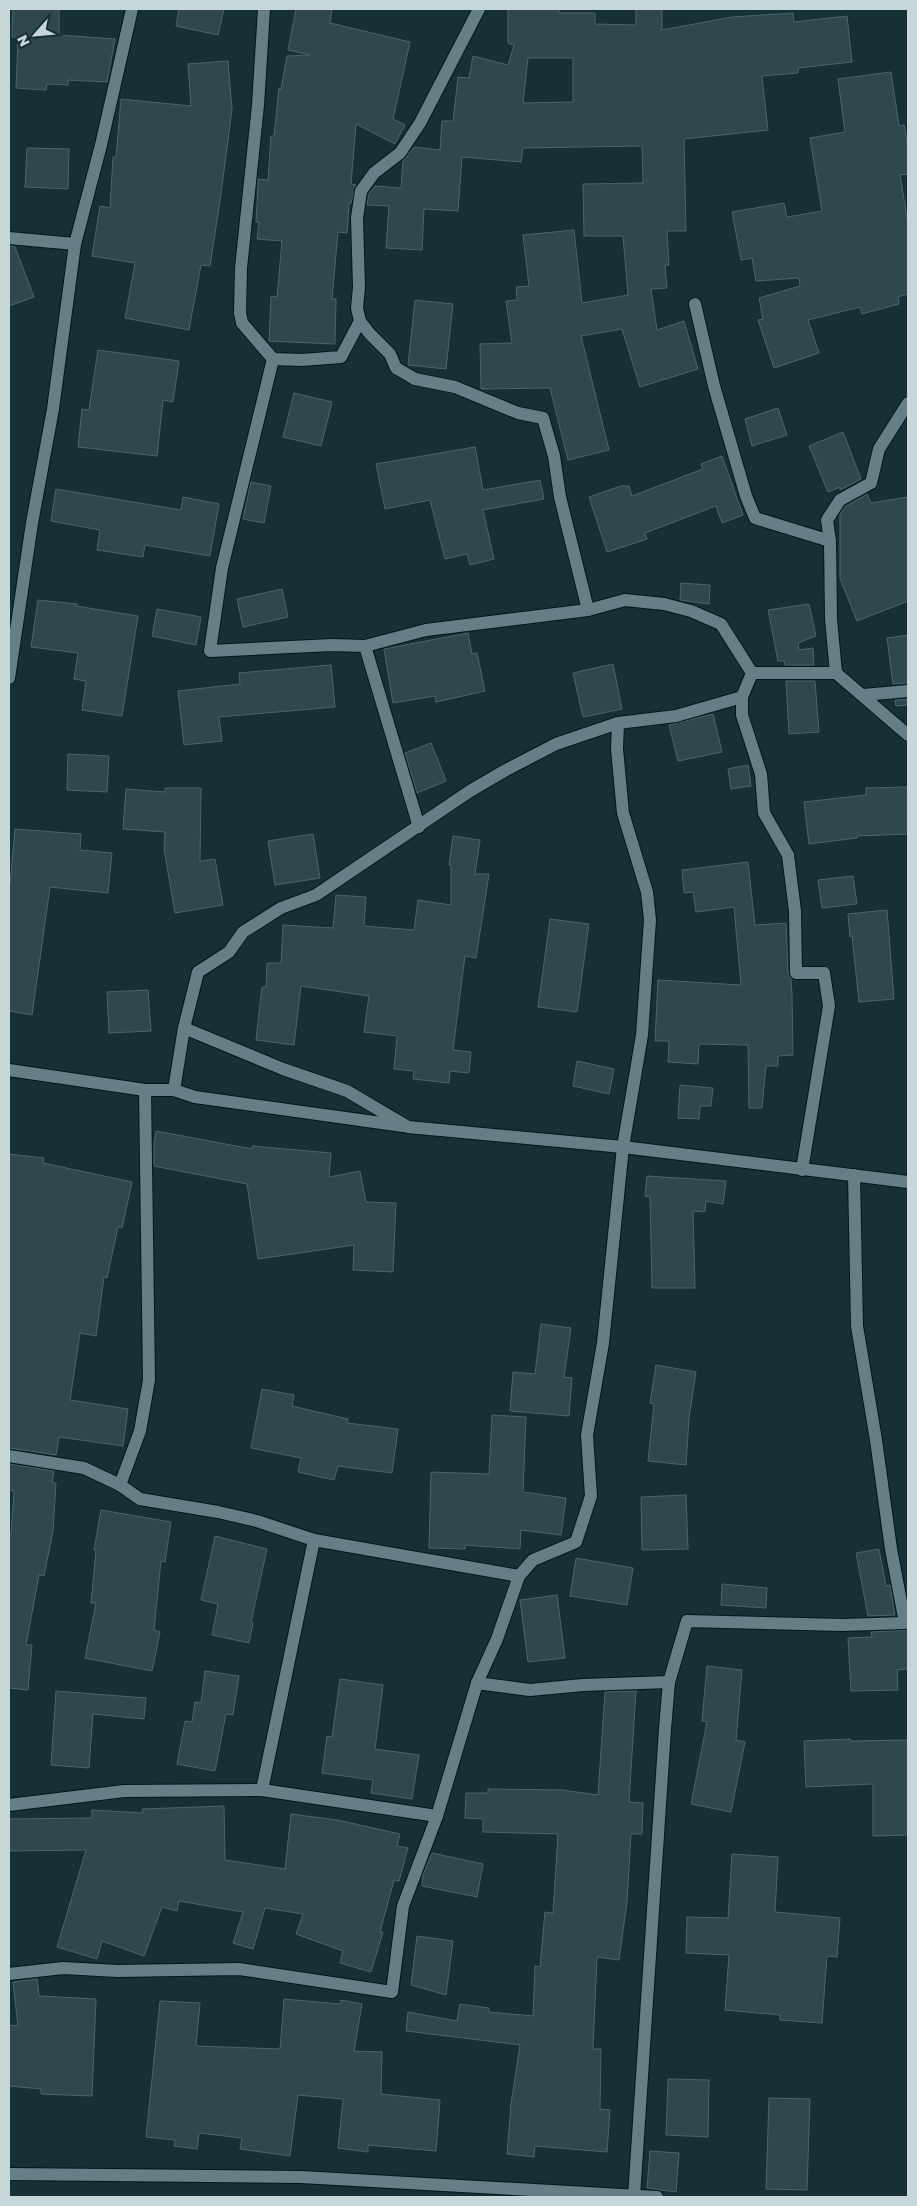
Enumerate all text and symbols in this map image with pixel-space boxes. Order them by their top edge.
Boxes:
north arrow [10,10,60,60]
text: N [13,33,33,50]

